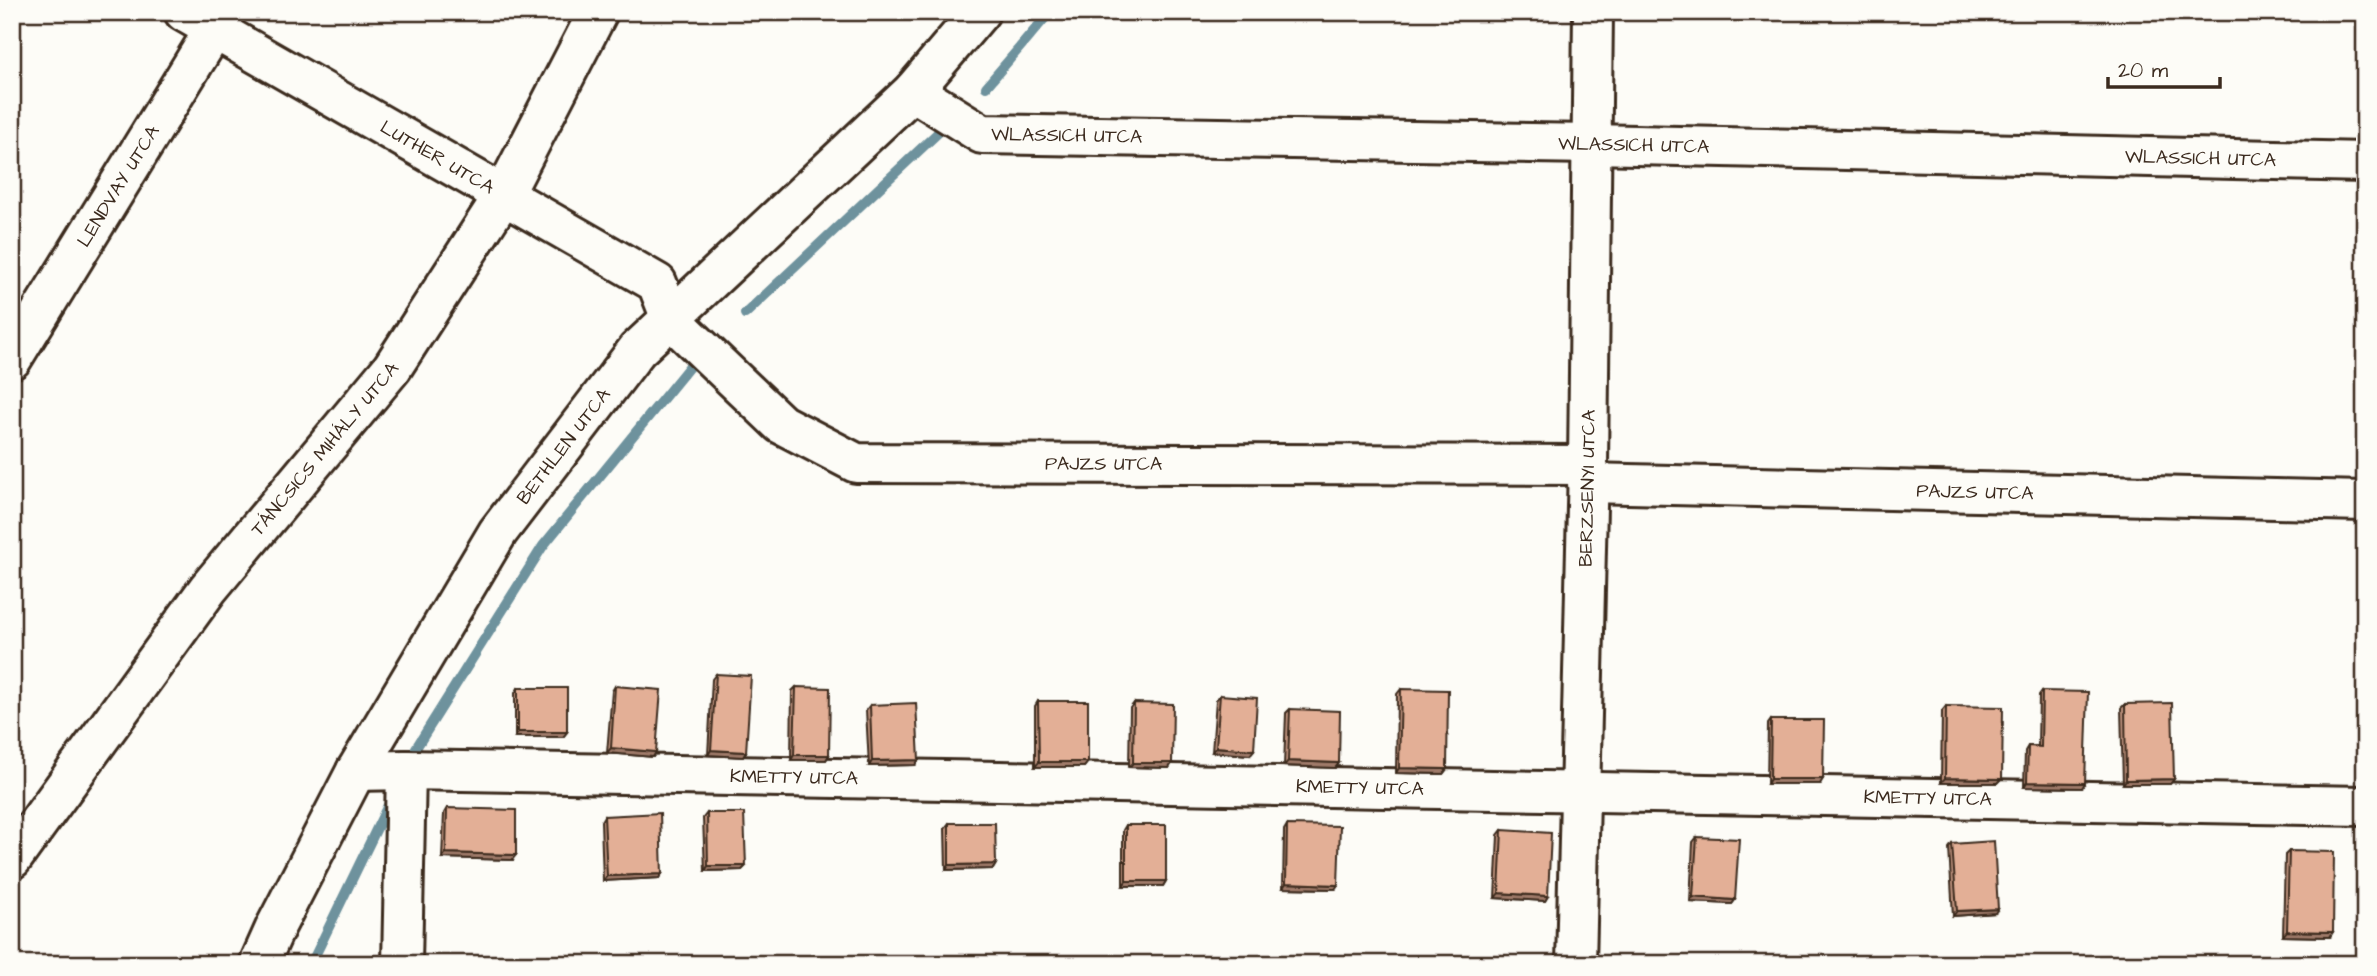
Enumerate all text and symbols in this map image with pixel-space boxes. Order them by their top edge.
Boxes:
scale bar [2108,46,2220,90]
text: 20 m [2118,56,2169,85]
street label: LUTHER UTCA [375,114,499,201]
street label: LENDVAY UTCA [70,120,166,252]
street label: WLASSICH UTCA [991,121,1143,150]
street label: WLASSICH UTCA [1558,130,1710,160]
street label: WLASSICH UTCA [2125,143,2276,173]
street label: TÁNCSICS MIHÁLY UTCA [244,356,405,542]
street label: BETHLEN UTCA [510,382,617,510]
street label: BERZSENYI UTCA [1572,409,1602,567]
street label: PAJZS UTCA [1045,450,1162,477]
street label: PAJZS UTCA [1916,477,2034,507]
street label: KMETTY UTCA [730,762,858,792]
street label: KMETTY UTCA [1296,773,1424,802]
street label: KMETTY UTCA [1863,783,1992,813]

